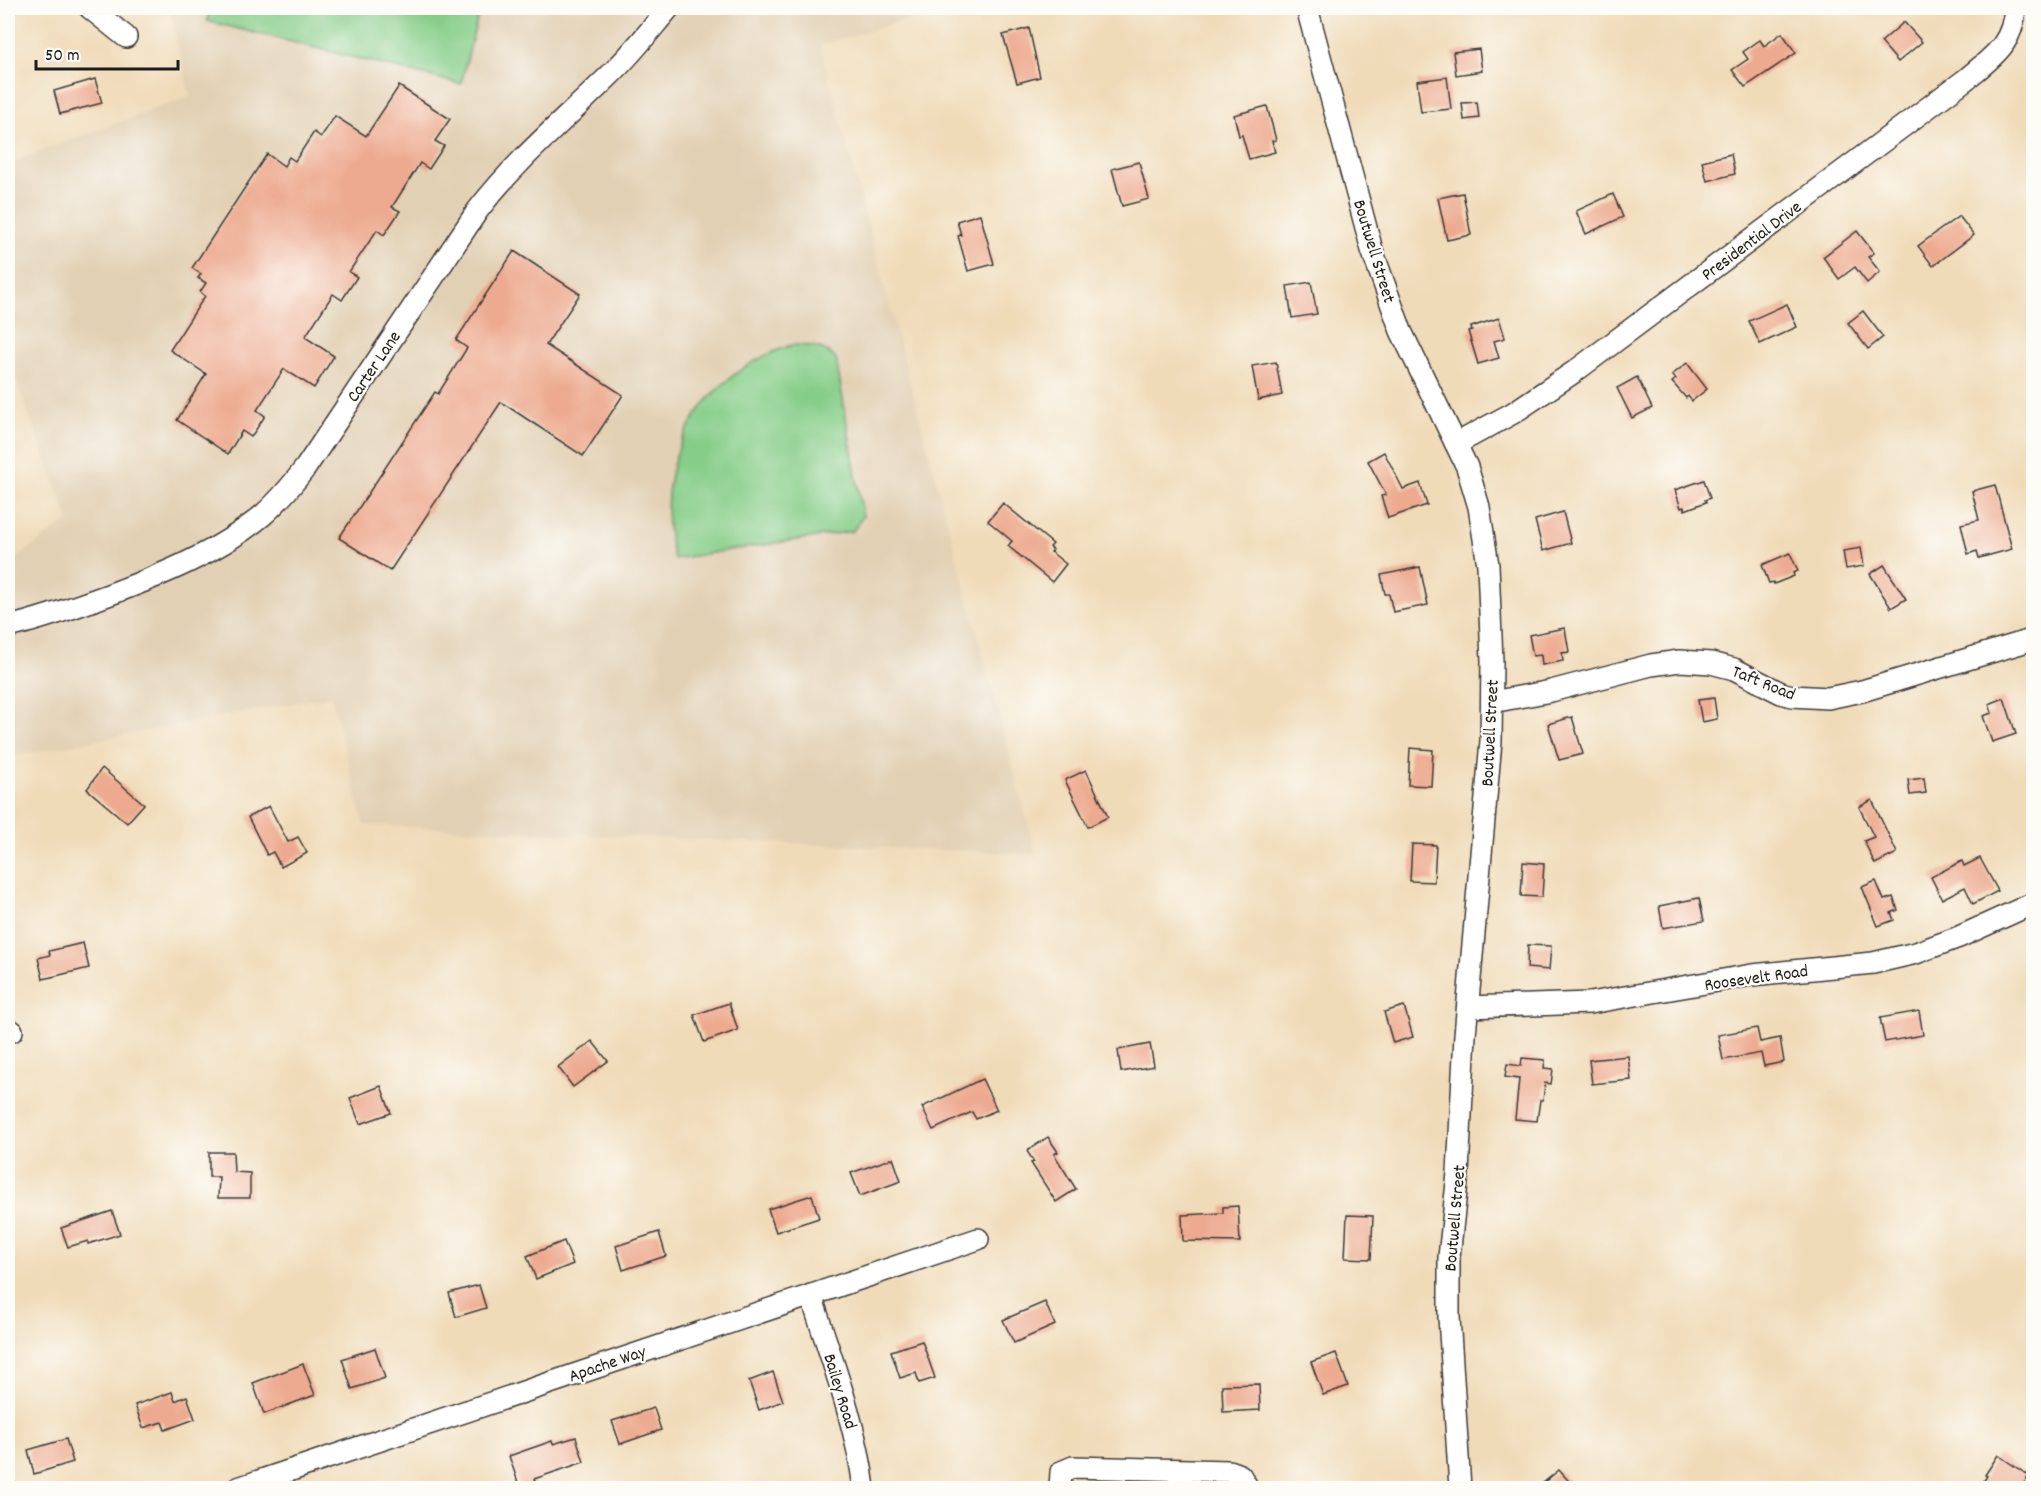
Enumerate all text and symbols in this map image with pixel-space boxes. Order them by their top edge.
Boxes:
scale bar [36,33,178,71]
text: 50 m [45,44,80,69]
street label: Presidential Drive [1697,196,1808,288]
street label: Boutwell Street [1345,197,1400,307]
street label: Carter Lane [342,327,408,408]
street label: Taft Road [1728,660,1799,708]
street label: Boutwell Street [1476,679,1507,787]
street label: Roosevelt Road [1703,960,1810,999]
street label: Boutwell Street [1439,1164,1474,1273]
street label: Apache Way [566,1340,650,1390]
street label: Bailey Road [815,1351,862,1432]

